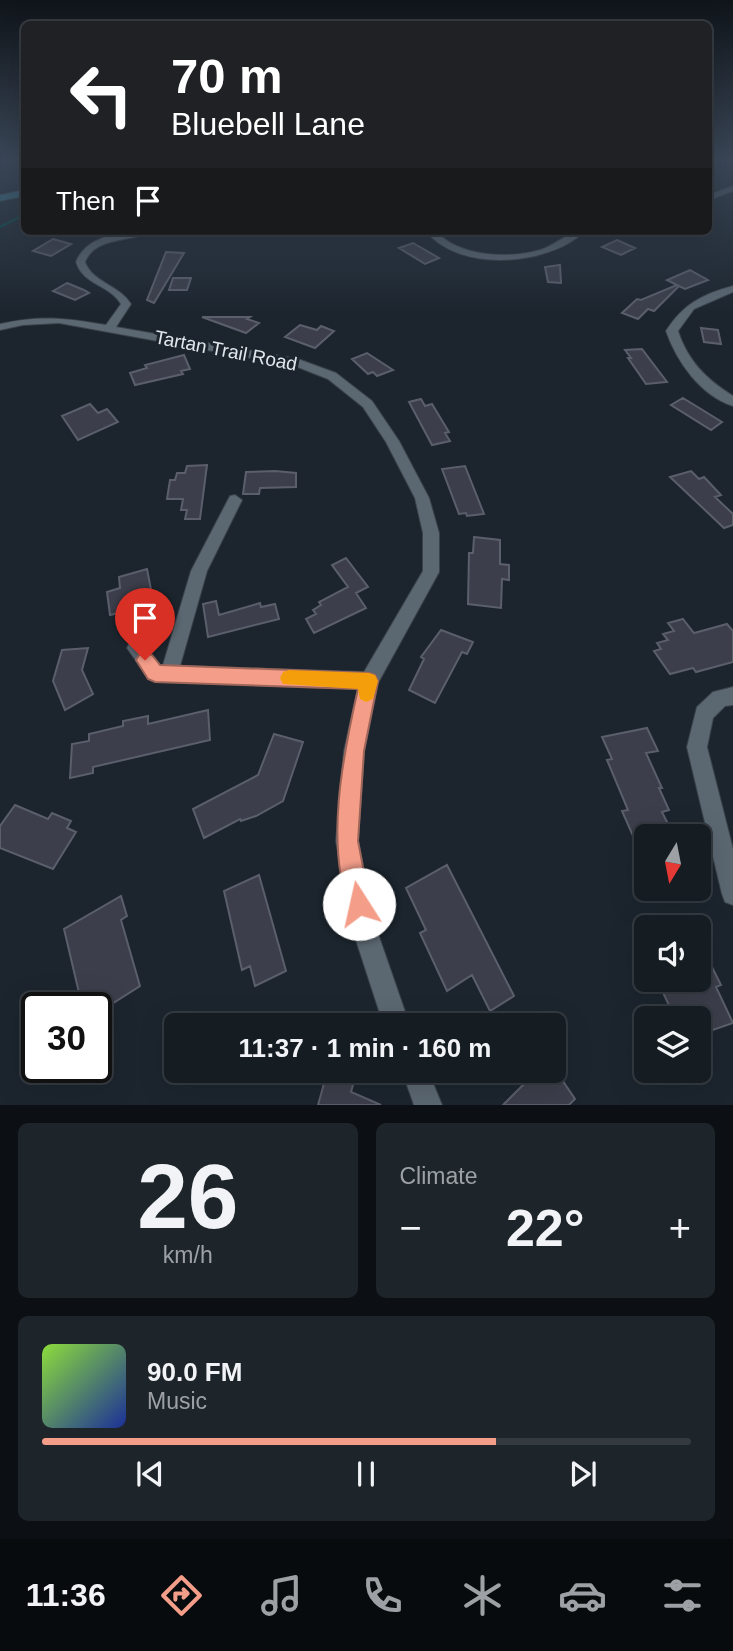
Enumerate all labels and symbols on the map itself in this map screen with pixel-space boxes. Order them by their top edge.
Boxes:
street label: Tartan Trail Road [153,326,299,375]
pin [115,588,175,660]
north arrow [634,824,710,901]
position arrow [322,867,396,941]
speed limit sign: 30 [21,992,112,1083]

